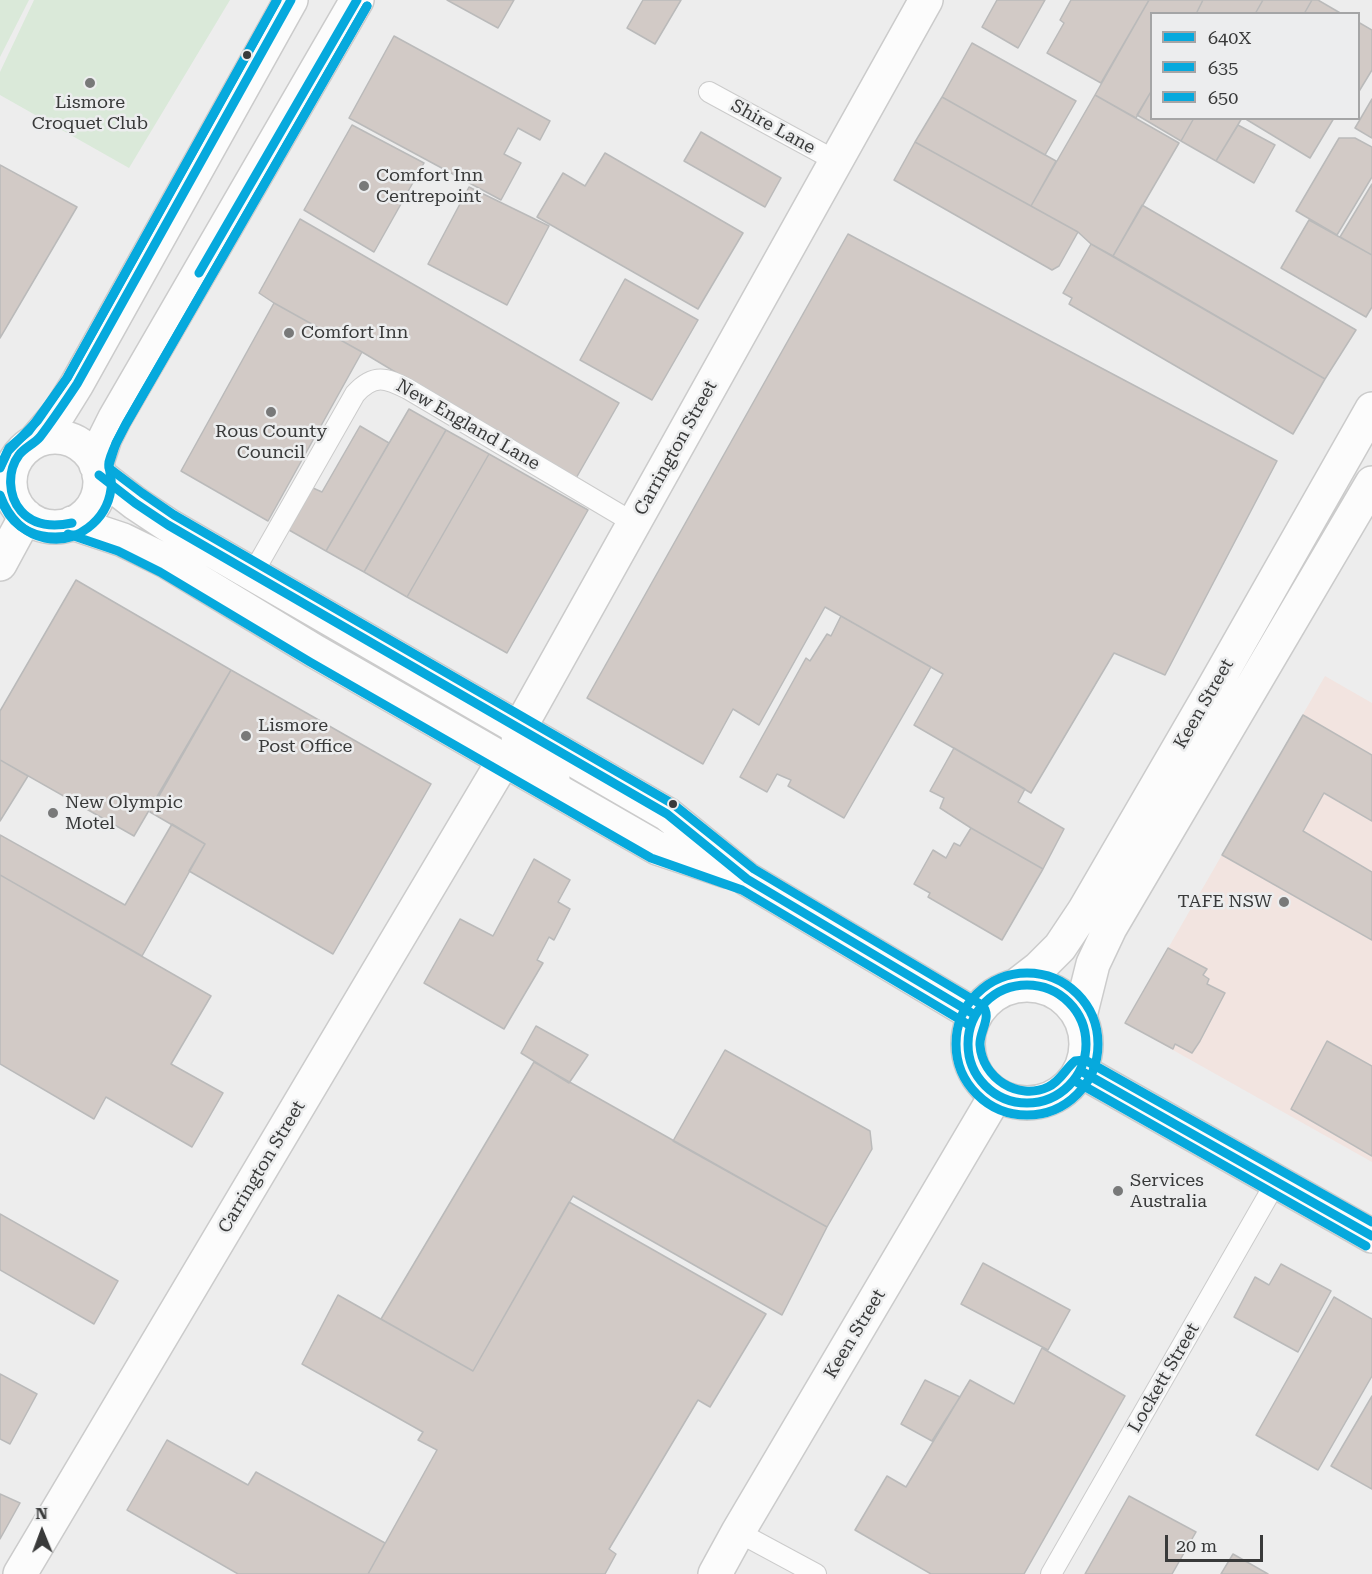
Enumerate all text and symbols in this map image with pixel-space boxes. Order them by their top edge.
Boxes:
legend [1150,12,1360,120]
text: 640X [1208,27,1252,48]
unlabelled marker [241,49,253,61]
text: 635 [1208,57,1238,78]
marker: Lismore Croquet Club [83,76,97,90]
text: 650 [1208,87,1238,108]
place label: Lismore Croquet Club [32,92,148,134]
street label: Shire Lane [727,95,819,159]
place label: Comfort Inn Centrepoint [376,165,483,207]
marker: Comfort Inn Centrepoint [357,179,371,193]
place label: Comfort Inn [301,322,408,344]
marker: Comfort Inn [282,326,296,340]
street label: New England Lane [392,375,544,475]
street label: Carrington Street [630,377,722,519]
marker: Rous County Council [264,405,278,419]
place label: Rous County Council [215,421,327,464]
street label: Keen Street [1170,655,1238,753]
place label: Lismore Post Office [258,715,352,758]
marker: Lismore Post Office [239,729,253,743]
place label: New Olympic Motel [65,792,183,834]
unlabelled marker [667,798,679,810]
marker: New Olympic Motel [46,806,60,820]
place label: TAFE NSW [1177,891,1272,913]
marker: TAFE NSW [1277,895,1291,909]
street label: Carrington Street [214,1097,310,1237]
place label: Services Australia [1130,1170,1207,1212]
marker: Services Australia [1111,1184,1125,1198]
street label: Keen Street [820,1285,890,1383]
street label: Lockett Street [1124,1319,1204,1437]
north arrow [12,1502,72,1562]
text: N [35,1504,48,1523]
scale bar [1168,1523,1266,1561]
text: 20 m [1176,1535,1217,1556]

